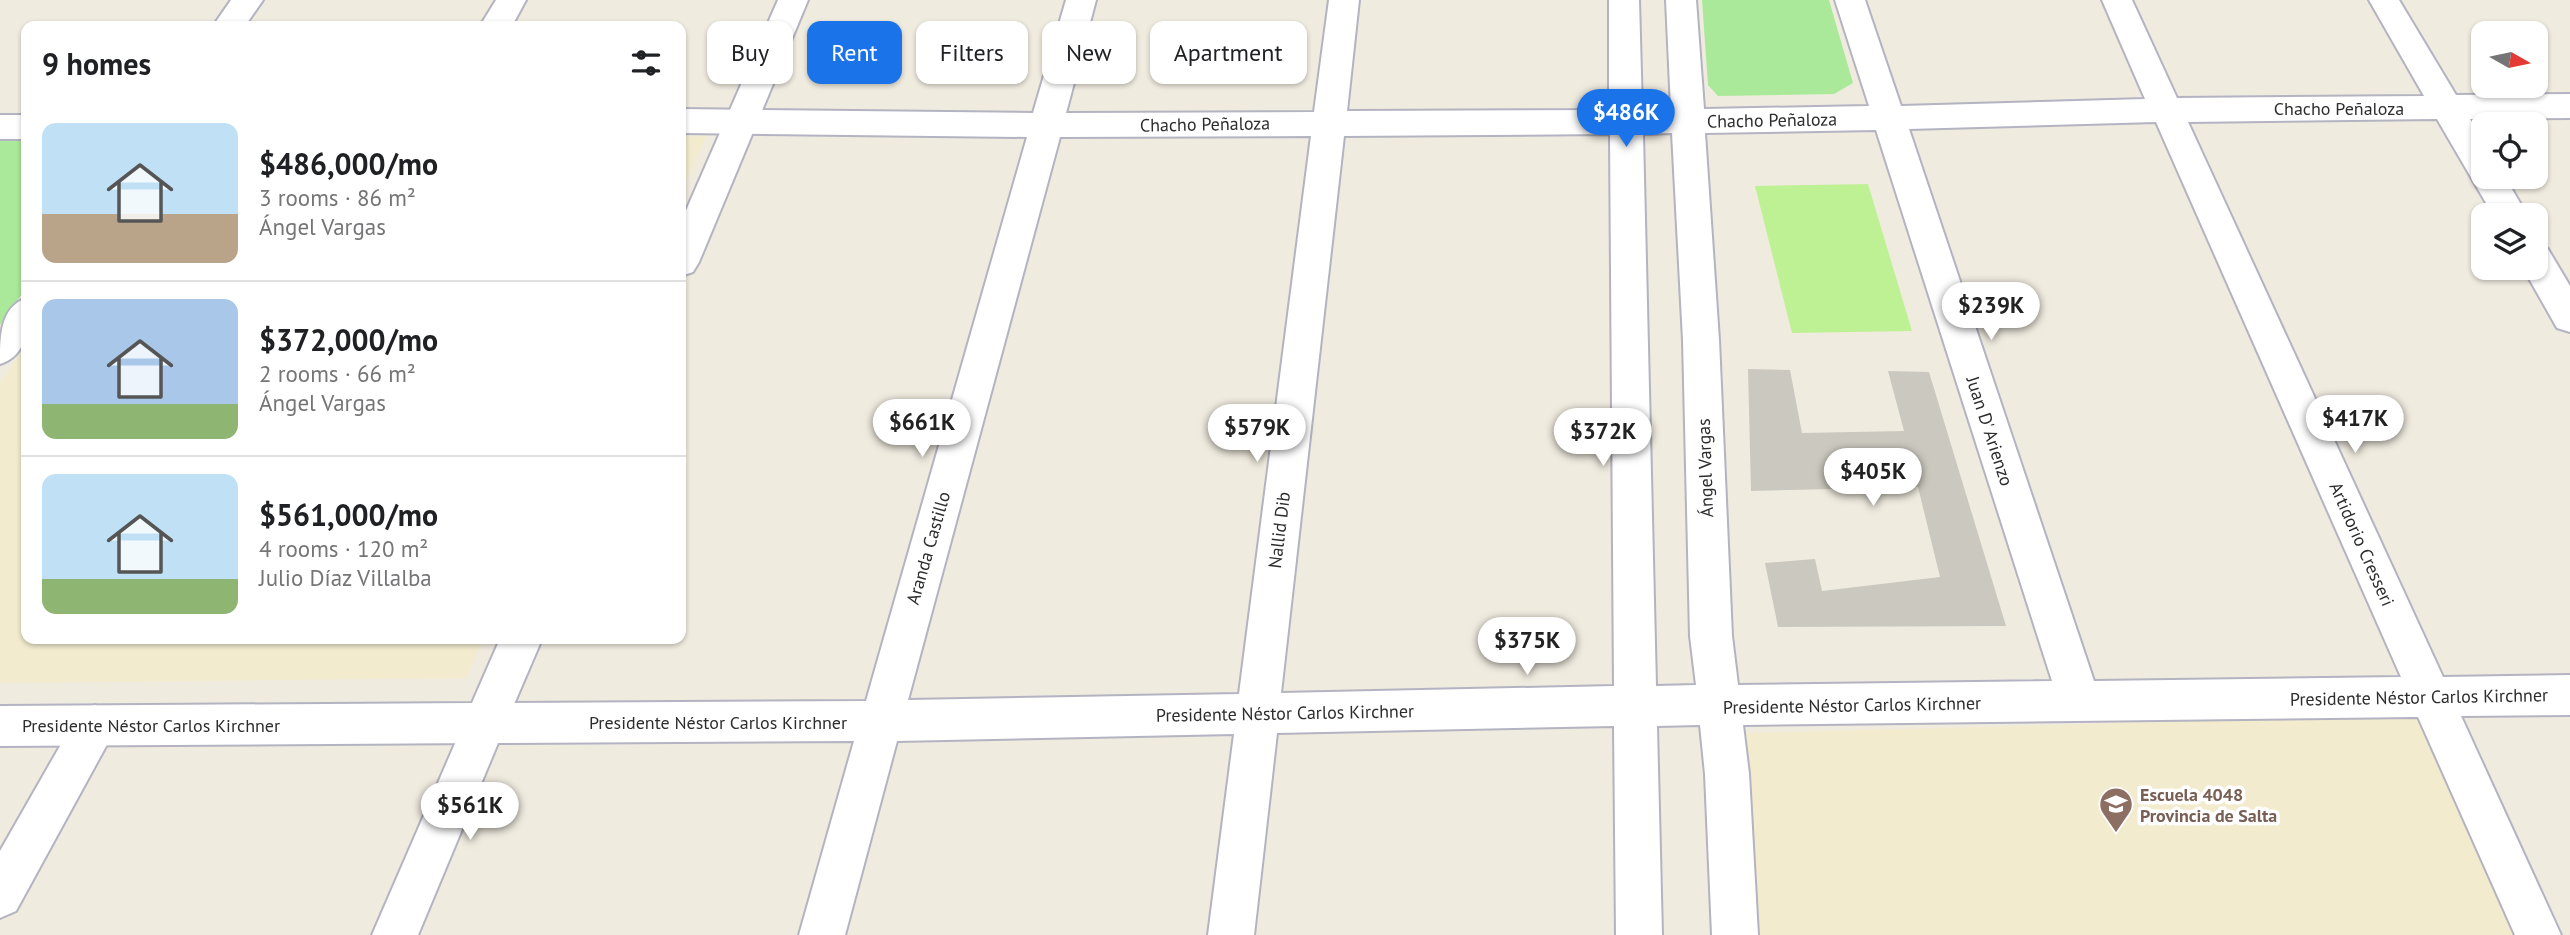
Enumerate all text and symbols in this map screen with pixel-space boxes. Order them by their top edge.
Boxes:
chip: Buy [707,21,793,84]
chip: Rent [807,21,902,84]
chip: Filters [916,21,1028,84]
chip: New [1042,21,1136,84]
chip: Apartment [1150,21,1307,84]
north arrow [2471,21,2548,98]
map controls [2471,21,2548,280]
text: 9 homes [42,44,151,83]
icon: filters [627,44,665,82]
pin: $486K [1577,90,1675,149]
text: $486K [1593,97,1659,126]
street label: Chacho Peñaloza [2274,97,2404,120]
street label: Chacho Peñaloza [1707,107,1837,133]
street label: Chacho Peñaloza [1140,111,1270,137]
button: locate [2471,112,2548,189]
text: $486,000/mo [259,144,438,183]
icon: home [98,151,182,235]
text: 3 rooms · 86 m² [259,183,416,212]
button: layers [2471,203,2548,280]
text: Ángel Vargas [259,212,386,241]
pin: $239K [1942,282,2040,342]
text: $239K [1958,290,2024,319]
text: $372,000/mo [259,320,438,359]
icon: home [98,327,182,411]
text: 2 rooms · 66 m² [259,359,416,388]
street label: Juan D' Arienzo [1961,372,2019,489]
text: Ángel Vargas [259,388,386,417]
pin: $417K [2306,396,2404,455]
pin: $661K [873,400,971,459]
text: $417K [2322,403,2388,432]
pin: $579K [1208,405,1306,464]
text: $661K [889,407,955,436]
pin: $372K [1554,408,1652,468]
text: $579K [1224,412,1290,441]
text: $372K [1570,416,1636,445]
street label: Ángel Vargas [1692,418,1718,518]
pin: $405K [1824,448,1922,508]
text: $405K [1840,456,1906,485]
street label: Artidorio Cresseri [2324,478,2400,610]
street label: Aranda Castillo [901,489,955,607]
street label: Nallid Dib [1263,490,1295,570]
text: $561,000/mo [259,495,438,534]
icon: home [98,502,182,586]
text: 4 rooms · 120 m² [259,534,428,563]
text: Julio Díaz Villalba [259,563,432,592]
pin: $375K [1478,618,1576,677]
text: $375K [1494,625,1560,654]
street label: Presidente Néstor Carlos Kirchner [2290,683,2548,711]
street label: Presidente Néstor Carlos Kirchner [1723,691,1981,719]
street label: Presidente Néstor Carlos Kirchner [1156,699,1414,727]
street label: Presidente Néstor Carlos Kirchner [589,711,847,734]
street label: Presidente Néstor Carlos Kirchner [22,714,280,737]
pin: $561K [421,782,519,842]
place label: Escuela 4048 Provincia de Salta [2140,783,2277,827]
school or university icon: Escuela 4048 Provincia de Salta [2097,785,2135,834]
text: $561K [437,790,503,819]

